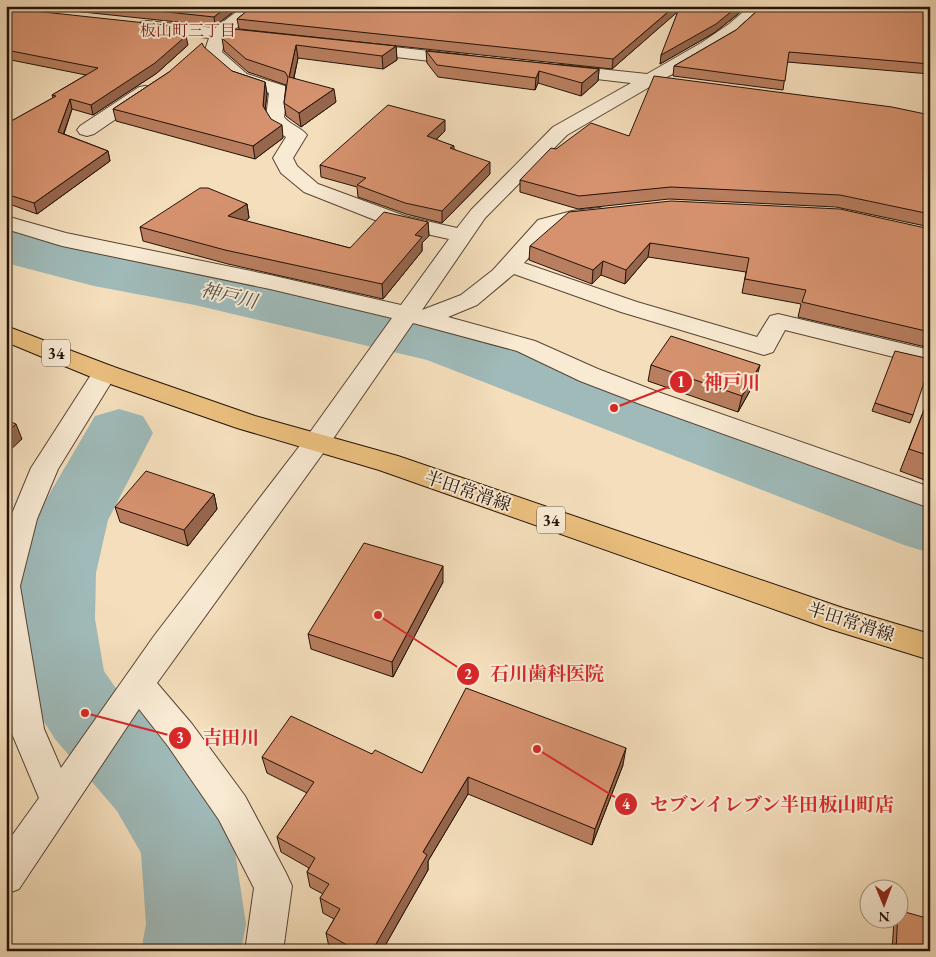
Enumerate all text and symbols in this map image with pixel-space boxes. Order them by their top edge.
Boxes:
district label: 板山町三丁目 [140,20,236,41]
water label: 神戸川 [198,277,261,315]
road number: 34 [42,339,70,366]
callout: 神戸川 [668,365,770,399]
text: 神戸川 [703,370,761,395]
text: 1 [677,372,685,391]
street label: 半田常滑線 [422,465,514,516]
road number: 34 [537,506,565,534]
street label: 半田常滑線 [805,597,898,646]
callout: 石川歯科医院 [455,657,614,691]
text: 石川歯科医院 [490,661,604,686]
text: 2 [464,664,472,683]
callout: 吉田川 [168,721,270,755]
text: 吉田川 [202,725,260,750]
text: 3 [176,728,184,747]
callout: セブンイレブン半田板山町店 [614,787,906,821]
text: セブンイレブン半田板山町店 [650,792,894,817]
text: 4 [622,794,631,813]
north arrow [858,880,908,930]
text: N [878,908,890,926]

